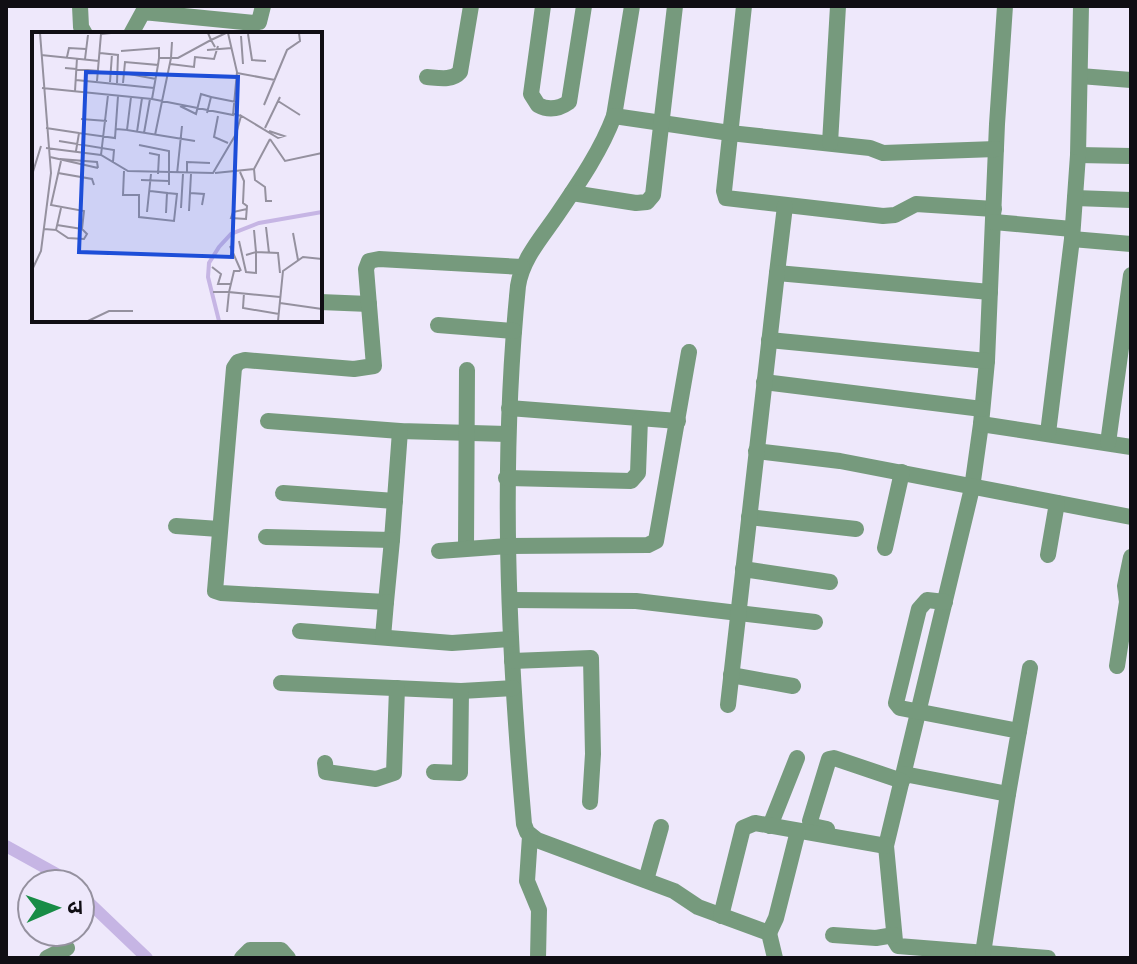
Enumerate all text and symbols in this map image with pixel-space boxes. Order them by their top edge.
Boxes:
inset map [32,32,322,322]
north arrow [16,868,96,948]
text: उ [63,900,89,915]

